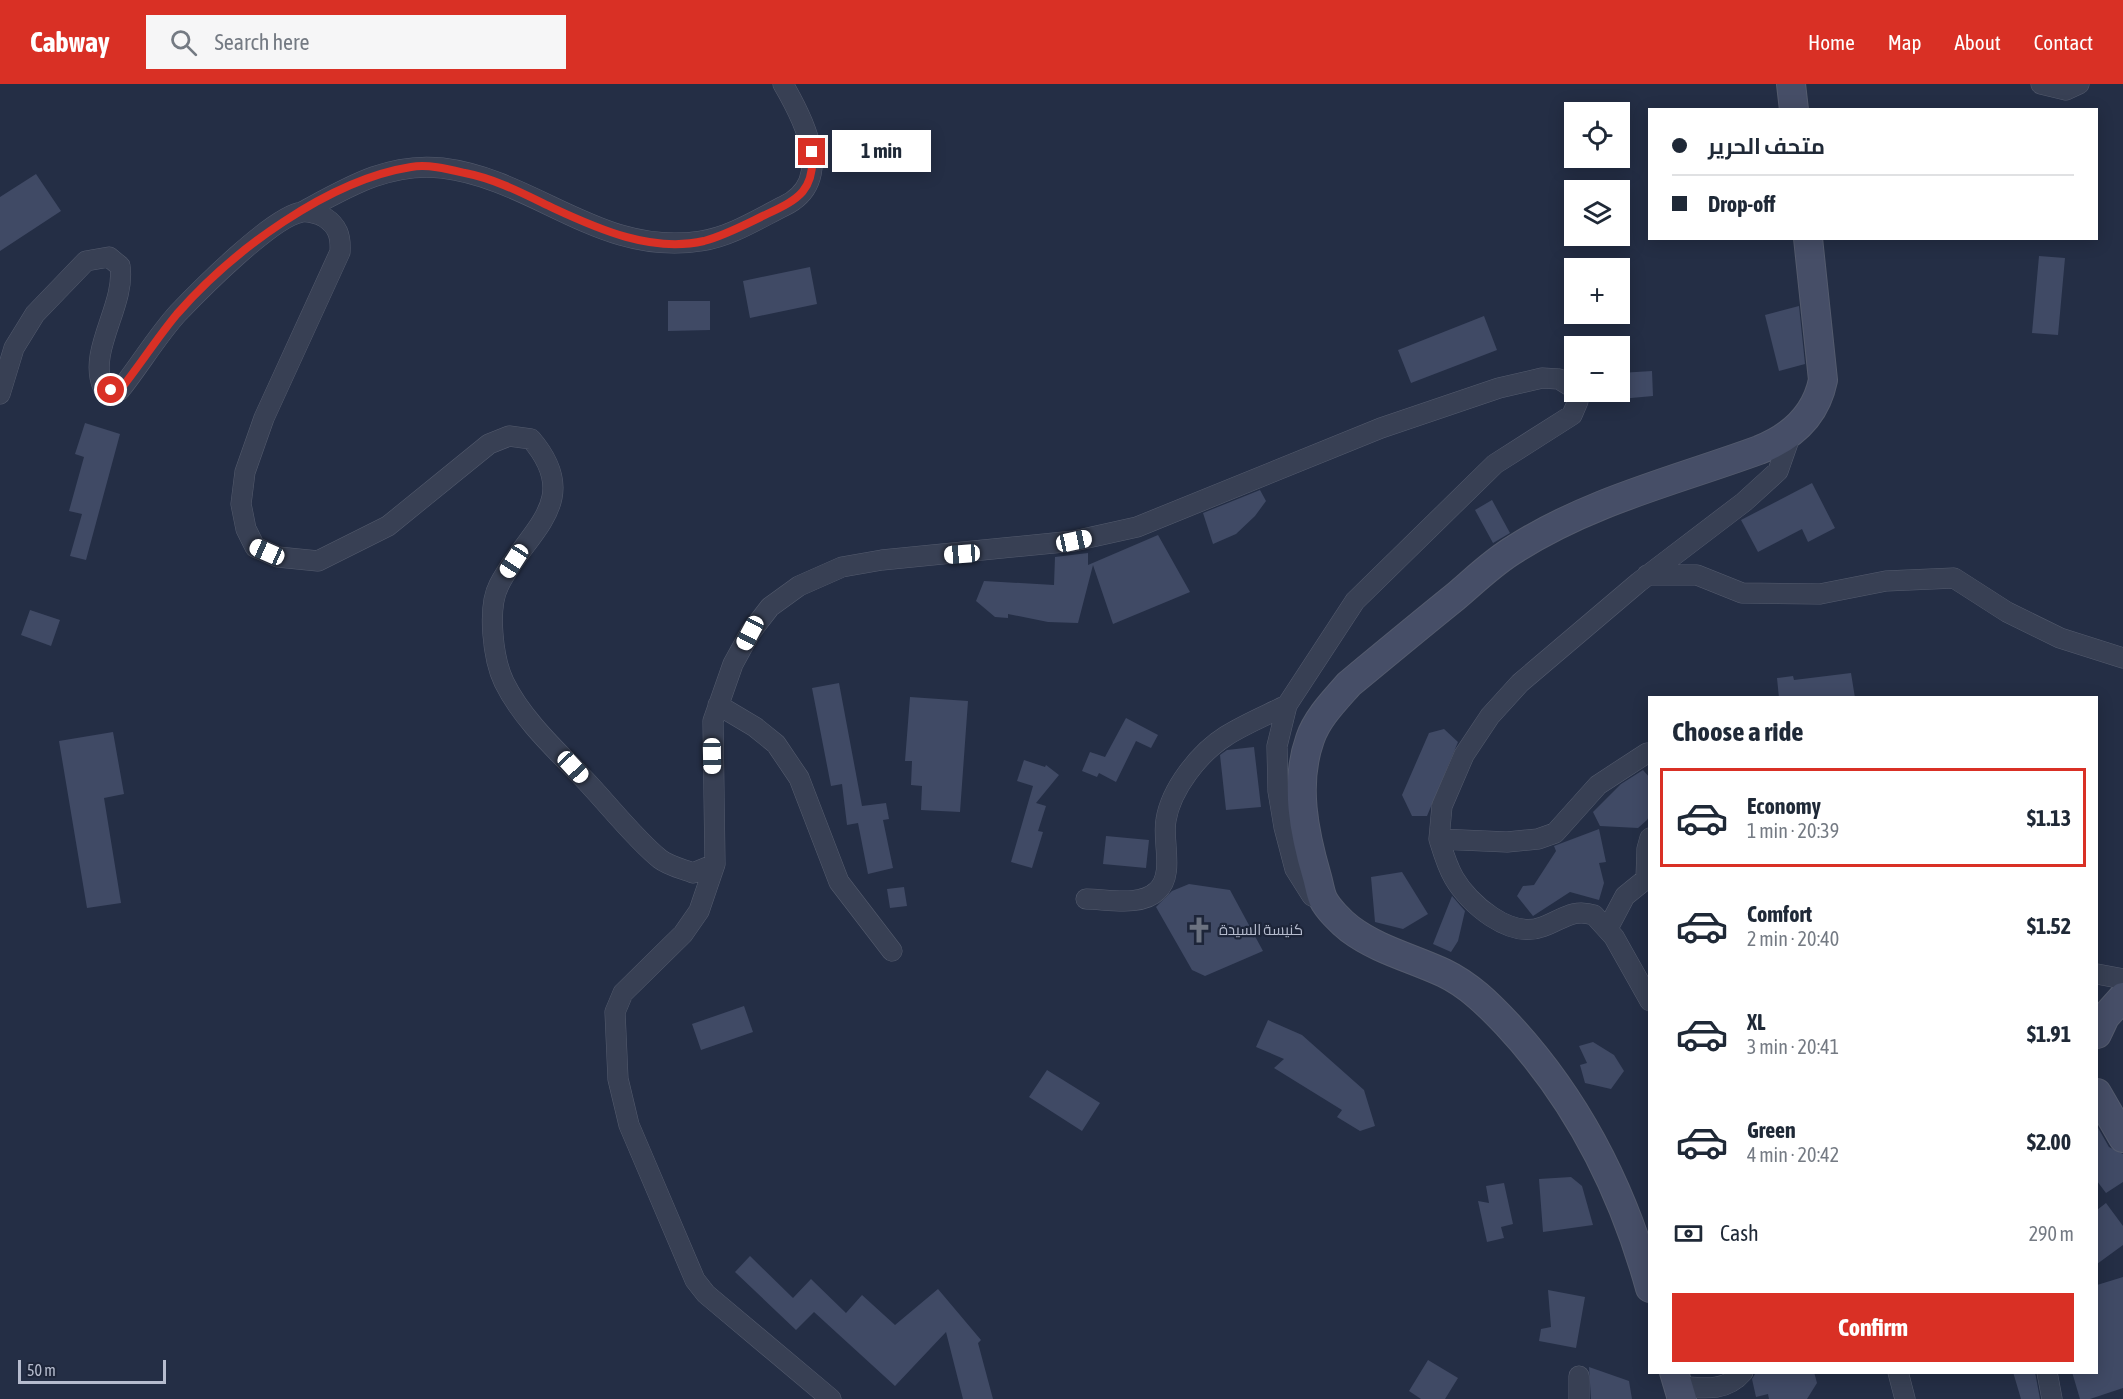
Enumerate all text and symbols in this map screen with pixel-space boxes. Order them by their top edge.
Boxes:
search box [146,15,566,69]
text: Cabway [30,26,110,58]
icon: search [167,26,200,59]
text: Search here [215,29,310,55]
text: Home [1808,30,1855,54]
text: Map [1888,30,1922,54]
text: About [1955,30,2001,54]
text: Contact [2034,30,2093,54]
map controls [1564,102,1630,402]
button: locate [1564,102,1630,168]
callout: 1 min [833,131,932,173]
text: متحف الحرير [1708,133,1825,159]
route end [798,138,825,165]
text: 1 min [861,139,902,162]
button: layers [1564,180,1630,246]
text: Drop-off [1708,191,1775,217]
button: + [1564,258,1630,324]
button: − [1564,336,1630,402]
route start [97,376,124,403]
car [1055,528,1093,554]
car [247,536,287,568]
car [497,541,531,581]
car [943,544,981,564]
car [734,613,766,653]
text: Choose a ride [1672,716,1804,747]
car [703,738,721,774]
car [554,748,592,786]
icon: car [1675,791,1729,845]
text: Economy [1747,793,1821,819]
text: $1.13 [2027,805,2071,831]
text: 1 min · 20:39 [1747,819,1839,842]
icon: car [1675,899,1729,953]
text: Comfort [1747,901,1812,927]
text: $1.52 [2027,913,2071,939]
church icon: كنيسة السيدة [1184,915,1214,945]
place label: كنيسة السيدة [1219,921,1303,938]
text: 2 min · 20:40 [1747,927,1839,950]
icon: car [1675,1007,1729,1061]
text: XL [1747,1009,1765,1035]
text: $1.91 [2027,1021,2071,1047]
text: 3 min · 20:41 [1747,1035,1839,1058]
icon: car [1675,1115,1729,1169]
text: Green [1747,1117,1796,1143]
text: $2.00 [2027,1129,2071,1155]
text: 4 min · 20:42 [1747,1143,1839,1166]
icon: cash [1672,1217,1705,1250]
text: Cash [1720,1220,1759,1246]
text: 290 m [2029,1222,2074,1245]
button: Confirm [1672,1293,2074,1362]
scale bar [18,1357,166,1384]
text: 50 m [27,1361,56,1379]

